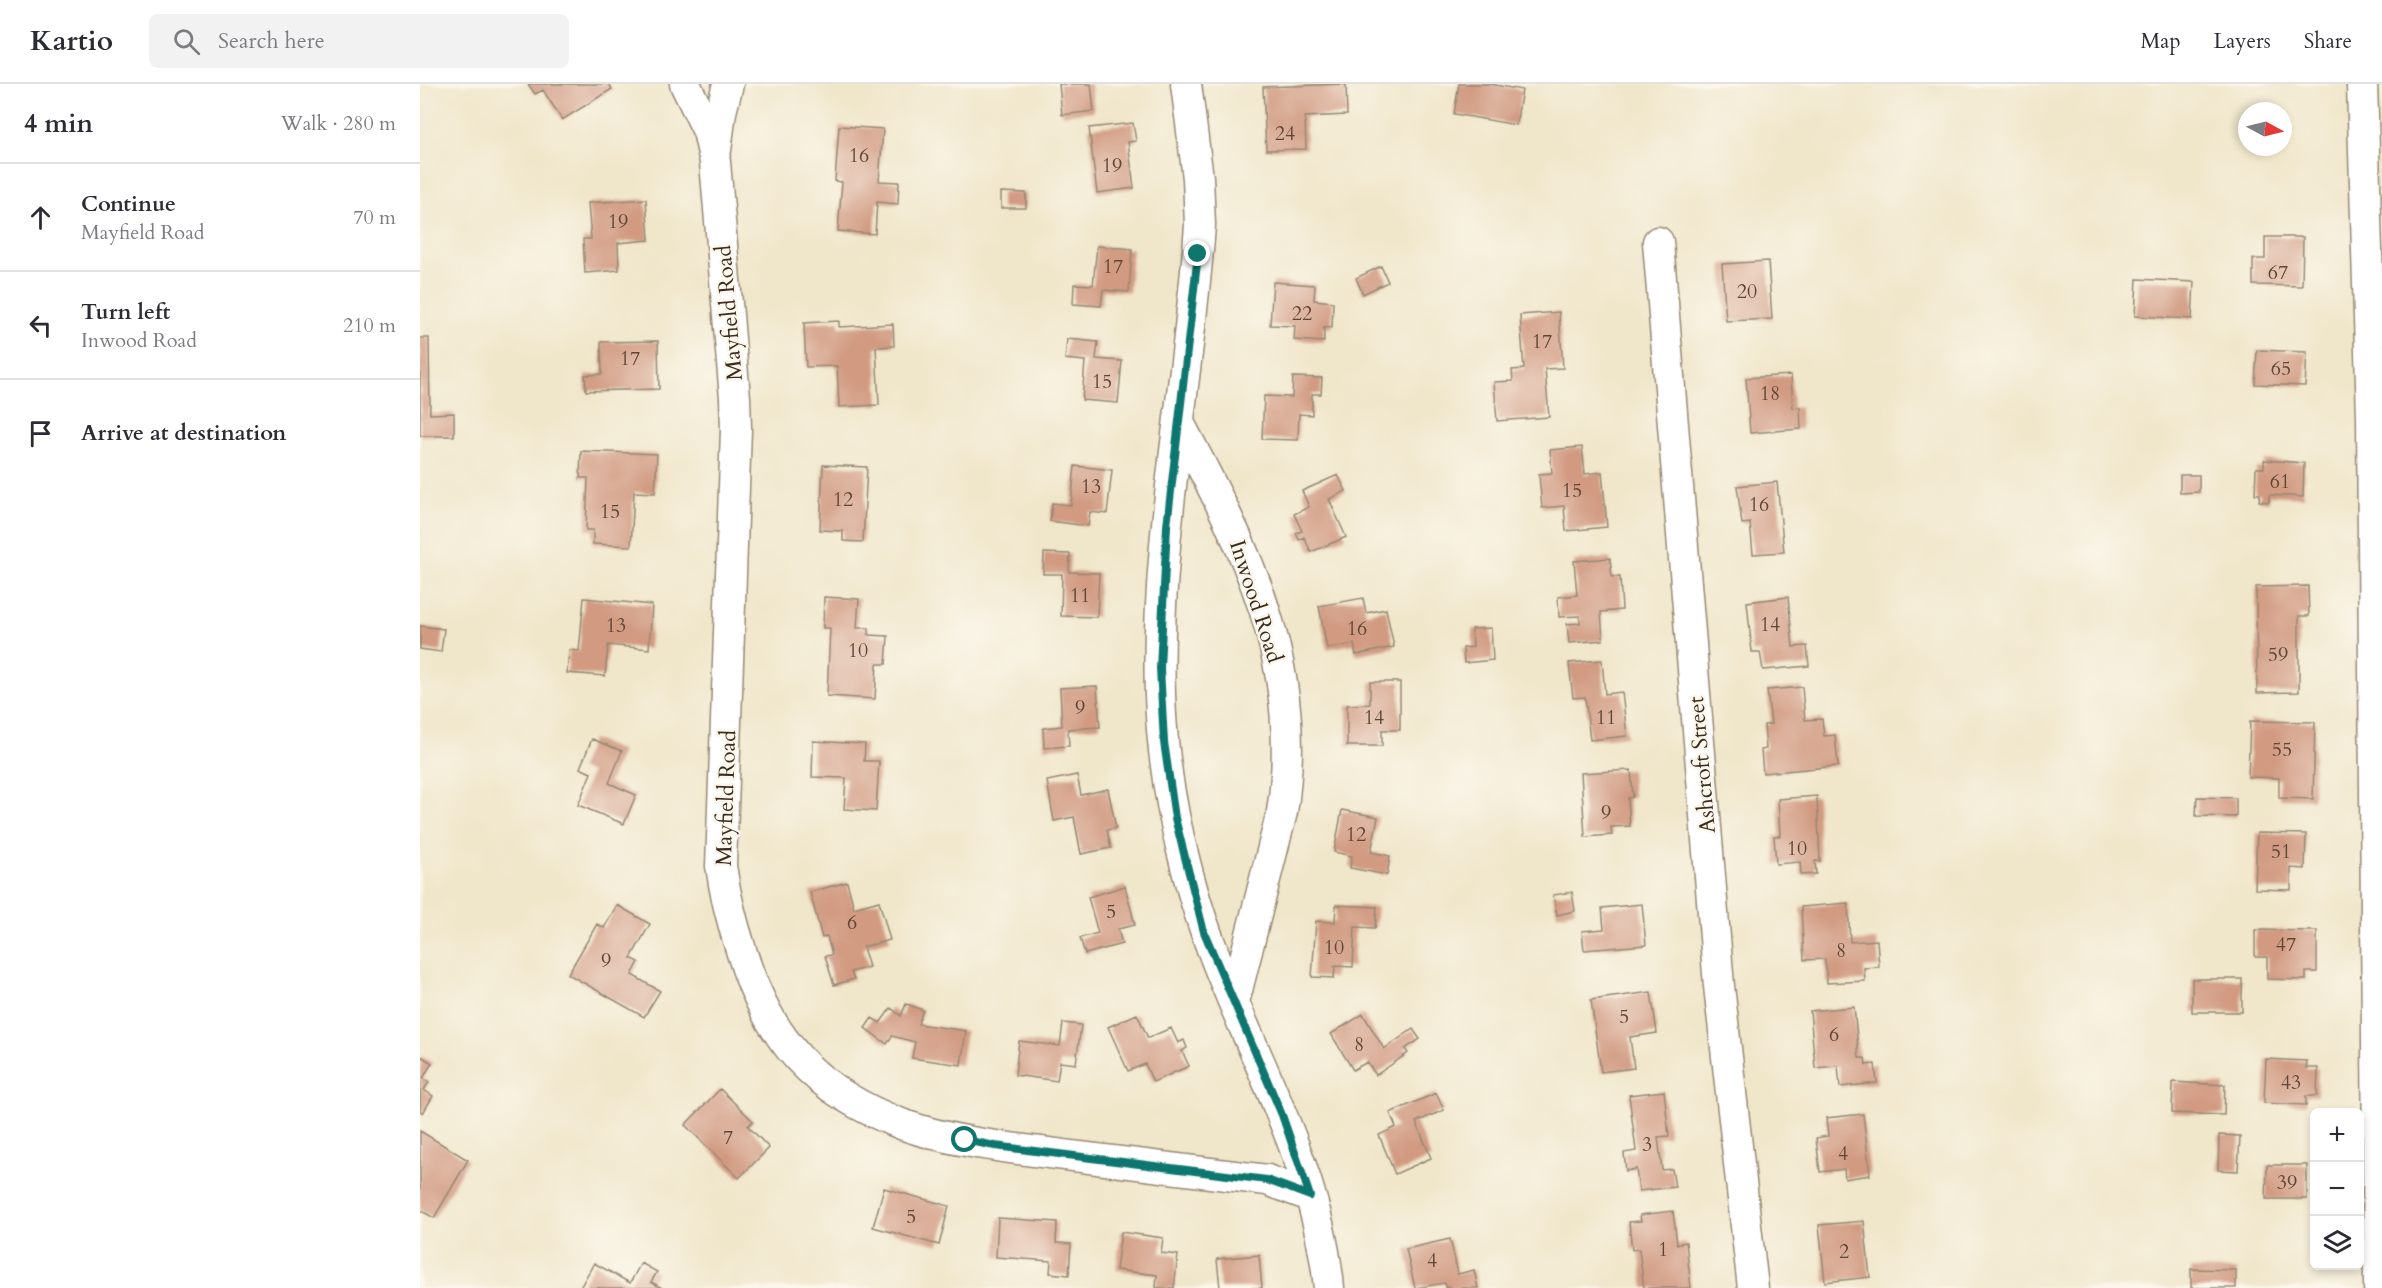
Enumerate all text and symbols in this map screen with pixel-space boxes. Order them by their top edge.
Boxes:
search box [149,14,569,68]
text: Kartio [30,22,113,60]
icon: search [170,25,203,58]
text: Search here [218,26,325,56]
text: Map [2141,27,2181,56]
text: Layers [2214,27,2271,56]
text: Share [2304,27,2352,56]
north arrow [2238,102,2292,156]
text: 4 min [24,106,93,141]
text: Walk · 280 m [281,110,396,137]
house number: 24 [1275,120,1295,147]
house number: 16 [849,142,869,169]
house number: 19 [1102,152,1122,179]
text: Continue [81,189,176,219]
icon: ahead [24,201,57,234]
text: 70 m [353,204,396,231]
house number: 19 [608,208,628,235]
text: Mayfield Road [81,219,204,246]
route end [1184,240,1210,266]
street label: Mayfield Road [708,244,750,382]
house number: 17 [1103,253,1123,280]
house number: 67 [2268,259,2288,286]
house number: 20 [1737,278,1757,305]
text: Turn left [81,297,170,327]
house number: 22 [1292,300,1312,327]
icon: left [24,309,57,342]
text: 210 m [343,312,396,339]
text: Inwood Road [81,327,197,354]
house number: 17 [1532,328,1552,355]
house number: 17 [620,345,640,372]
house number: 65 [2271,355,2291,382]
house number: 15 [1092,368,1112,395]
house number: 18 [1760,380,1780,407]
icon: arrive [24,417,57,450]
text: Arrive at destination [81,418,286,448]
house number: 61 [2270,468,2290,495]
house number: 13 [1081,473,1101,500]
house number: 15 [1562,477,1582,504]
house number: 12 [833,486,853,513]
house number: 16 [1749,491,1769,518]
house number: 15 [600,498,620,525]
street label: Inwood Road [1222,536,1290,667]
house number: 11 [1070,582,1090,609]
house number: 14 [1760,611,1780,638]
house number: 13 [606,612,626,639]
house number: 16 [1347,615,1367,642]
house number: 10 [848,637,868,664]
house number: 59 [2268,641,2288,668]
house number: 9 [1075,694,1085,721]
street label: Ashcroft Street [1681,695,1723,835]
house number: 14 [1364,704,1384,731]
house number: 11 [1596,704,1616,731]
street label: Mayfield Road [709,729,743,866]
house number: 55 [2272,736,2292,763]
house number: 9 [1601,799,1611,826]
house number: 12 [1346,821,1366,848]
house number: 10 [1787,835,1807,862]
house number: 51 [2271,838,2291,865]
house number: 5 [1106,898,1116,925]
house number: 6 [847,909,857,936]
house number: 47 [2276,931,2296,958]
house number: 10 [1324,934,1344,961]
house number: 8 [1836,937,1846,964]
house number: 9 [601,947,611,974]
house number: 5 [1619,1003,1629,1030]
house number: 6 [1829,1021,1839,1048]
house number: 8 [1354,1031,1364,1058]
house number: 43 [2281,1069,2301,1096]
map controls [2310,1108,2364,1270]
button: + [2310,1108,2364,1162]
house number: 7 [723,1124,733,1151]
route start [951,1126,977,1152]
house number: 3 [1642,1131,1652,1158]
house number: 4 [1838,1140,1848,1167]
button: − [2310,1162,2364,1216]
house number: 39 [2277,1169,2297,1196]
house number: 5 [906,1203,916,1230]
button: layers [2310,1216,2364,1270]
house number: 1 [1658,1236,1668,1263]
house number: 2 [1839,1238,1849,1265]
house number: 4 [1427,1247,1437,1274]

